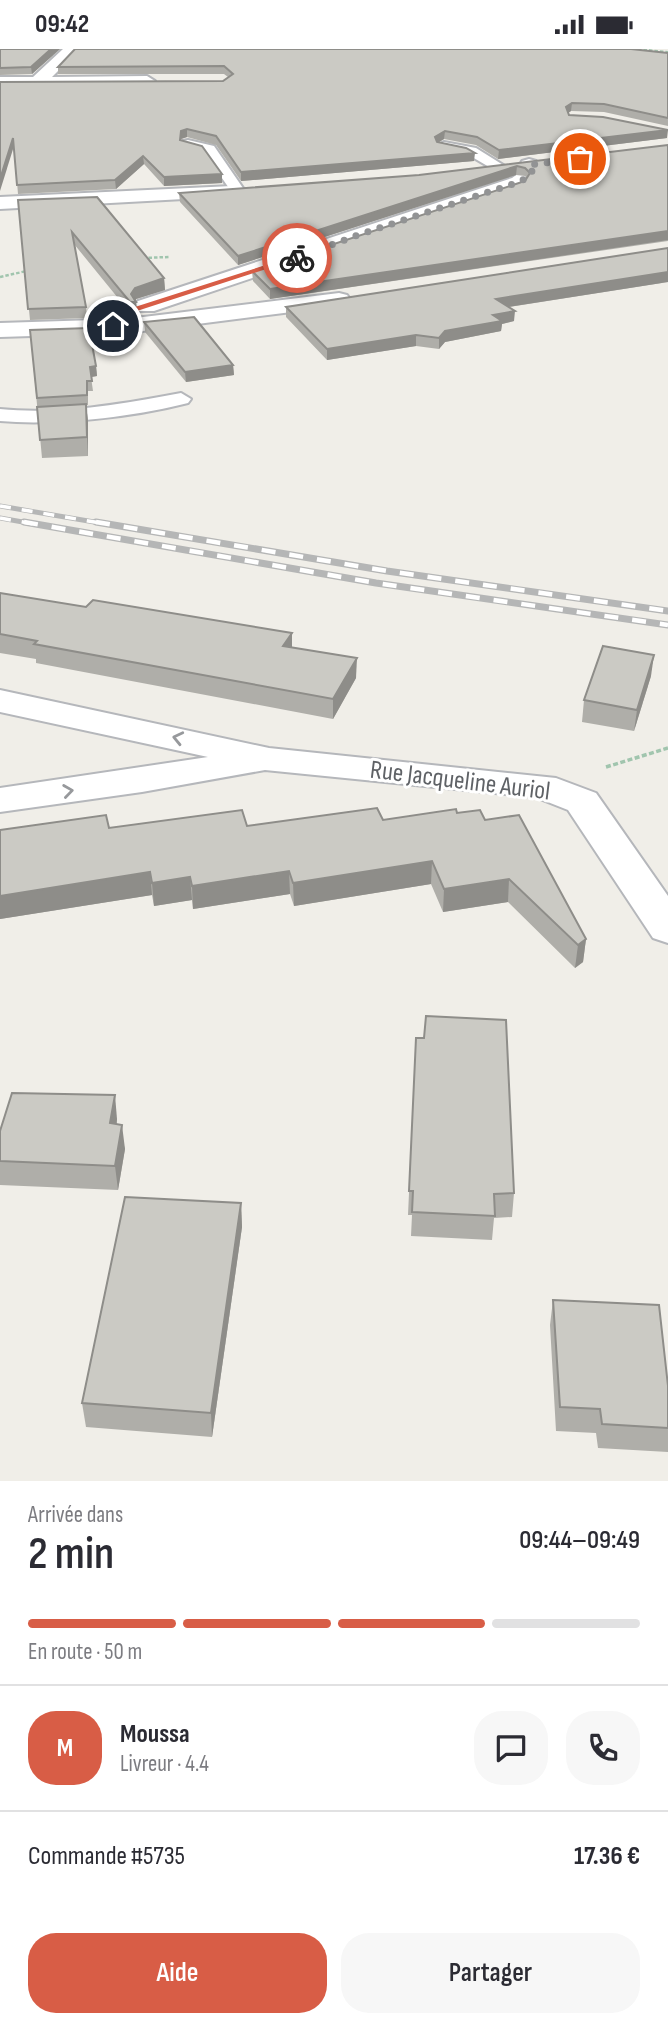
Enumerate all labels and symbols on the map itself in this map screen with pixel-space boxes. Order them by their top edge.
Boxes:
pin [550,129,610,189]
courier [262,223,332,293]
pin [83,296,143,356]
one-way arrow [172,731,184,746]
street label: Rue Jacqueline Auriol [368,755,552,807]
one-way arrow [62,783,73,798]

